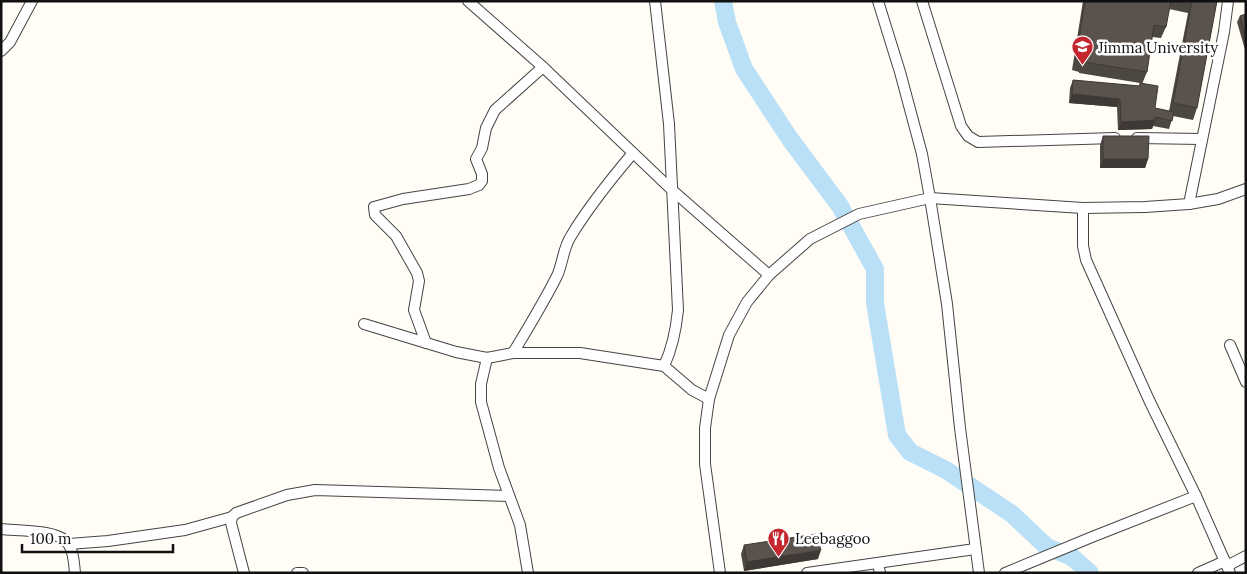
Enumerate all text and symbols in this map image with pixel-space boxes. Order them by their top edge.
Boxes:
school or university icon: Jimma University [1070,35,1094,66]
place label: Jimma University [1097,38,1218,57]
scale bar [22,522,174,554]
restaurant icon: Leebaggoo [767,526,791,557]
text: 100 m [30,529,71,548]
place label: Leebaggoo [795,529,871,548]

